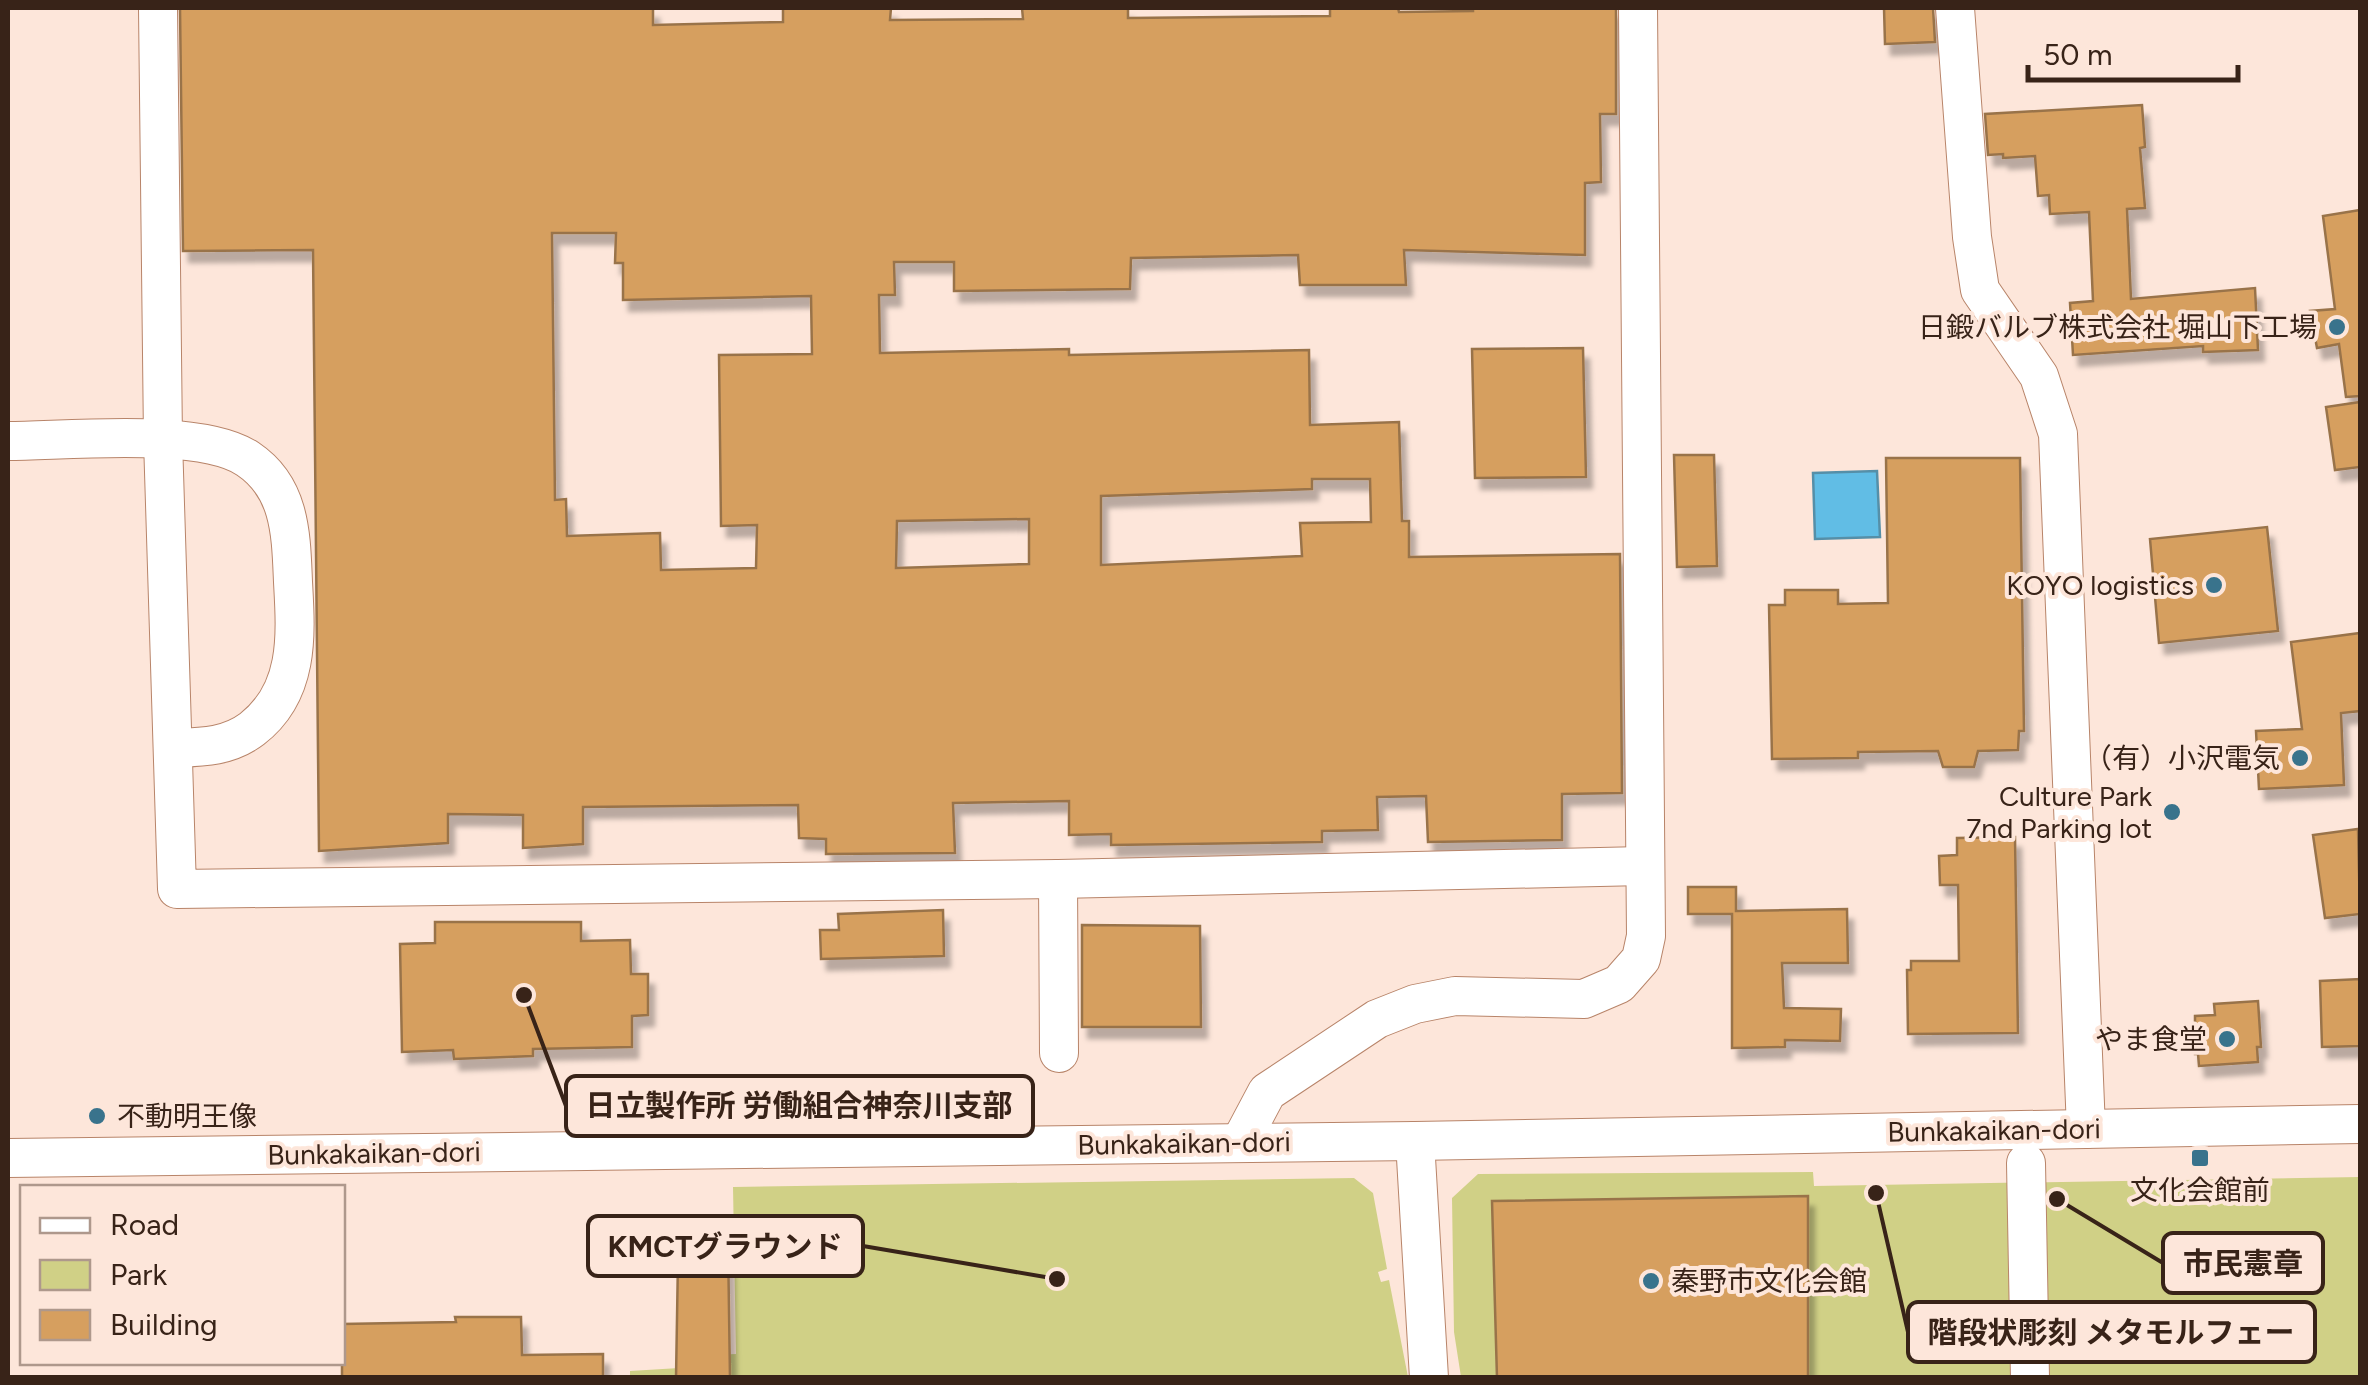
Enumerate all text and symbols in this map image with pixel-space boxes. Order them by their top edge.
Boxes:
scale bar [2028,20,2238,82]
text: 50 m [2043,36,2112,73]
place label: 日鍛バルブ株式会社 堀山下工場 [1918,310,2317,344]
marker: 日鍛バルブ株式会社 堀山下工場 [2326,316,2348,338]
place label: KOYO logistics [2006,568,2194,602]
marker: KOYO logistics [2203,574,2225,596]
place label: （有）小沢電気 [2084,741,2280,775]
marker: （有）小沢電気 [2289,747,2311,769]
place label: Culture Park 7nd Parking lot [1966,779,2152,845]
marker: Culture Park 7nd Parking lot [2161,801,2183,823]
place label: やま食堂 [2095,1022,2207,1056]
marker: やま食堂 [2216,1028,2238,1050]
callout: 日立製作所 労働組合神奈川支部 [566,1076,1033,1136]
text: 日立製作所 労働組合神奈川支部 [585,1087,1013,1124]
place label: 不動明王像 [117,1099,257,1133]
marker: 不動明王像 [86,1105,108,1127]
street label: Bunkakaikan-dori [1887,1111,2101,1149]
street label: Bunkakaikan-dori [1077,1124,1291,1162]
street label: Bunkakaikan-dori [267,1134,481,1172]
marker: 文化会館前 [2189,1147,2211,1169]
place label: 文化会館前 [2130,1173,2270,1207]
legend [20,1185,345,1365]
text: Road [110,1206,179,1243]
callout: KMCTグラウンド [588,1216,863,1276]
text: KMCTグラウンド [608,1228,842,1265]
callout: 市民憲章 [2163,1233,2323,1293]
text: 市民憲章 [2183,1245,2303,1282]
text: Park [110,1256,168,1293]
place label: 秦野市文化会館 [1671,1264,1867,1298]
marker: 秦野市文化会館 [1640,1270,1662,1292]
callout: 階段状彫刻 メタモルフェー [1908,1302,2315,1362]
text: Building [110,1306,218,1343]
text: 階段状彫刻 メタモルフェー [1927,1314,2295,1351]

